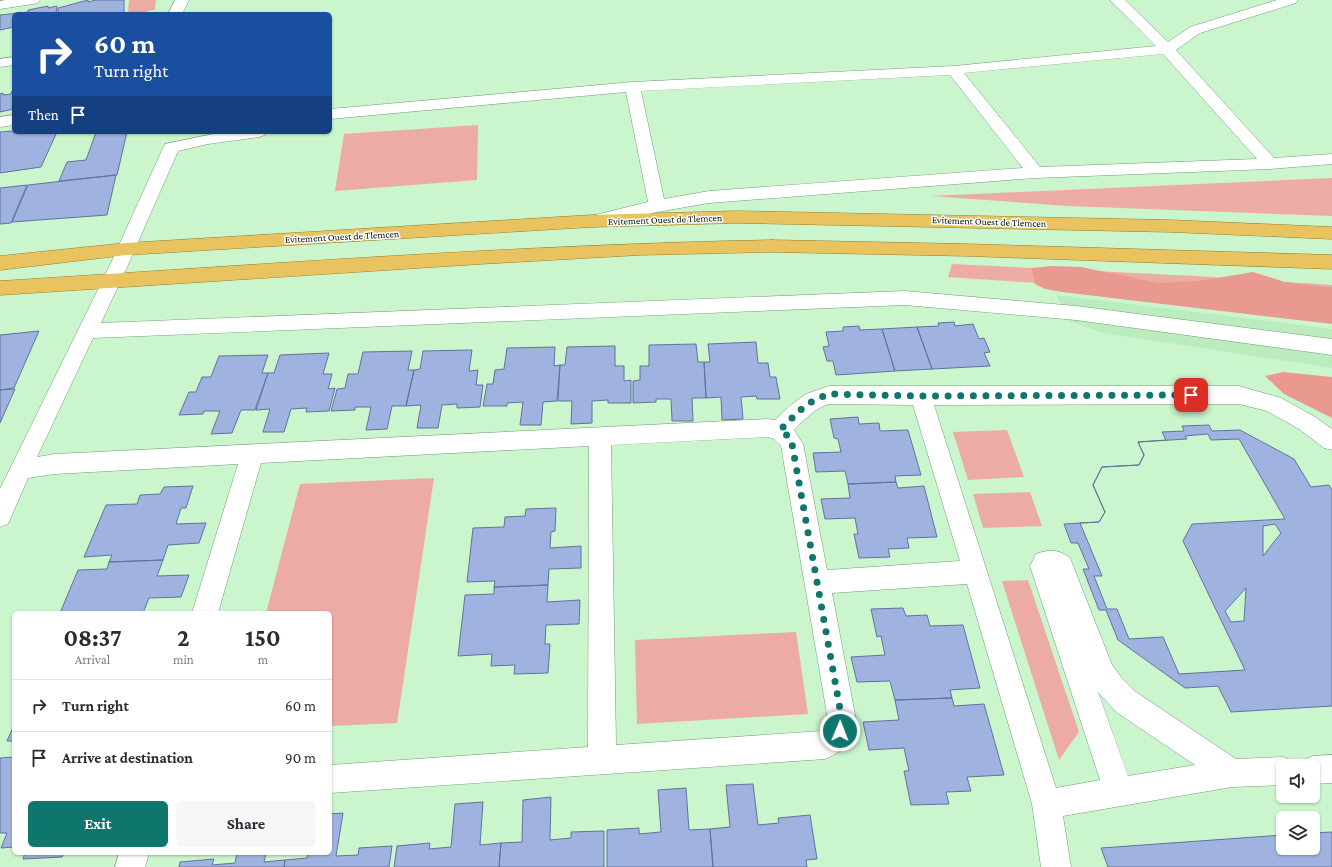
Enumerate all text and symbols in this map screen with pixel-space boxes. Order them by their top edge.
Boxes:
icon: right [28,28,80,80]
text: 60 m [94,28,155,59]
text: Turn right [94,61,168,81]
icon: arrive [67,104,89,126]
text: Then [28,107,59,123]
street label: Evitement Ouest de Tlemcen [608,212,723,227]
street label: Evitement Ouest de Tlemcen [932,214,1047,229]
street label: Evitement Ouest de Tlemcen [285,228,400,245]
pin [1174,378,1208,412]
icon: arrive [1180,384,1202,406]
text: 08:37 [63,624,122,651]
text: 2 [177,624,190,651]
text: 150 [245,624,281,651]
text: Arrival [75,652,110,667]
text: min [173,652,194,667]
text: m [258,652,268,667]
icon: right [28,695,50,717]
text: Turn right [62,698,129,714]
text: 60 m [285,698,316,714]
position arrow [819,710,861,752]
icon: arrive [28,747,50,769]
text: Arrive at destination [62,750,193,766]
text: 90 m [285,750,316,766]
map controls [1276,759,1320,855]
button: sound [1276,759,1320,803]
button: Exit [28,801,168,847]
button: Share [176,801,316,847]
button: layers [1276,811,1320,855]

